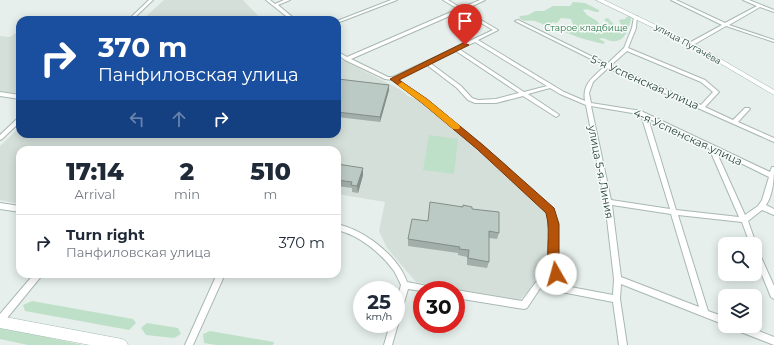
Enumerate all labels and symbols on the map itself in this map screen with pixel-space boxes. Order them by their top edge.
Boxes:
pin [448,4,482,45]
street label: улица Пугачёва [652,20,723,66]
park label: Старое кладбище [544,22,628,33]
street label: 5-я Успенская улица [589,52,701,112]
street label: 4-я Успенская улица [631,106,745,168]
street label: улица 5-я Линия [585,123,617,220]
position arrow [535,253,577,295]
speed limit sign: 30 [413,281,465,333]

